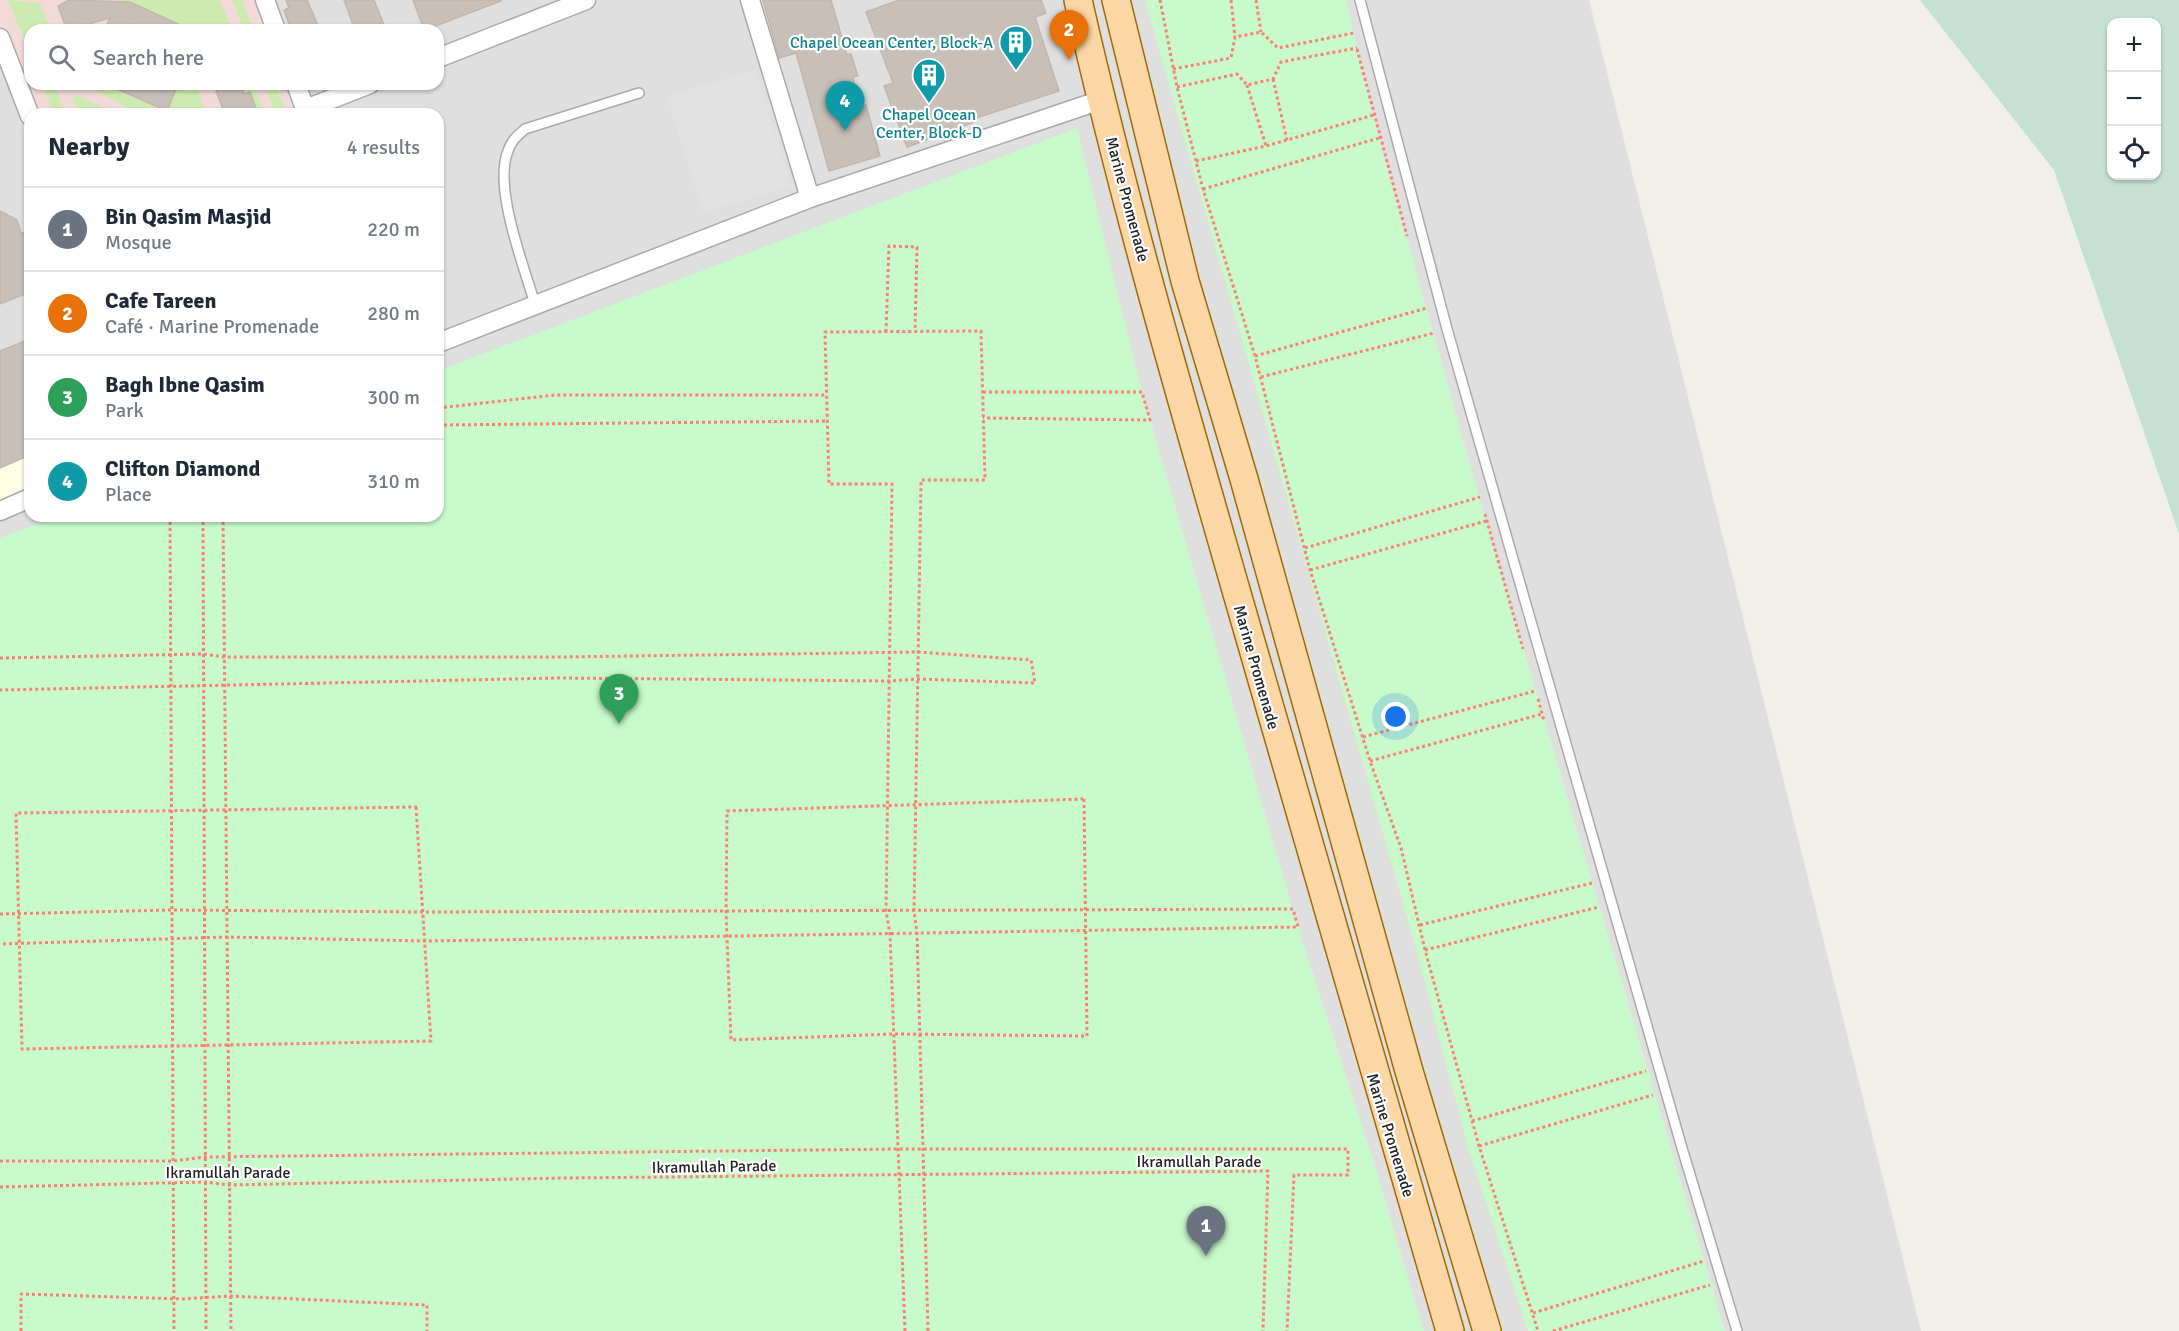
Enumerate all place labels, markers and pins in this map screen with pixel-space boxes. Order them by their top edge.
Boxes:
pin: 2 [1050,10,1088,60]
building icon: Chapel Ocean Center, Block-A [998,24,1034,71]
place label: Chapel Ocean Center, Block-A [790,33,993,53]
building icon: Chapel Ocean Center, Block-D [911,57,947,104]
pin: 4 [826,82,864,131]
place label: Chapel Ocean Center, Block-D [876,105,982,143]
pin: 3 [600,674,638,724]
pin: 1 [1186,1206,1226,1256]

